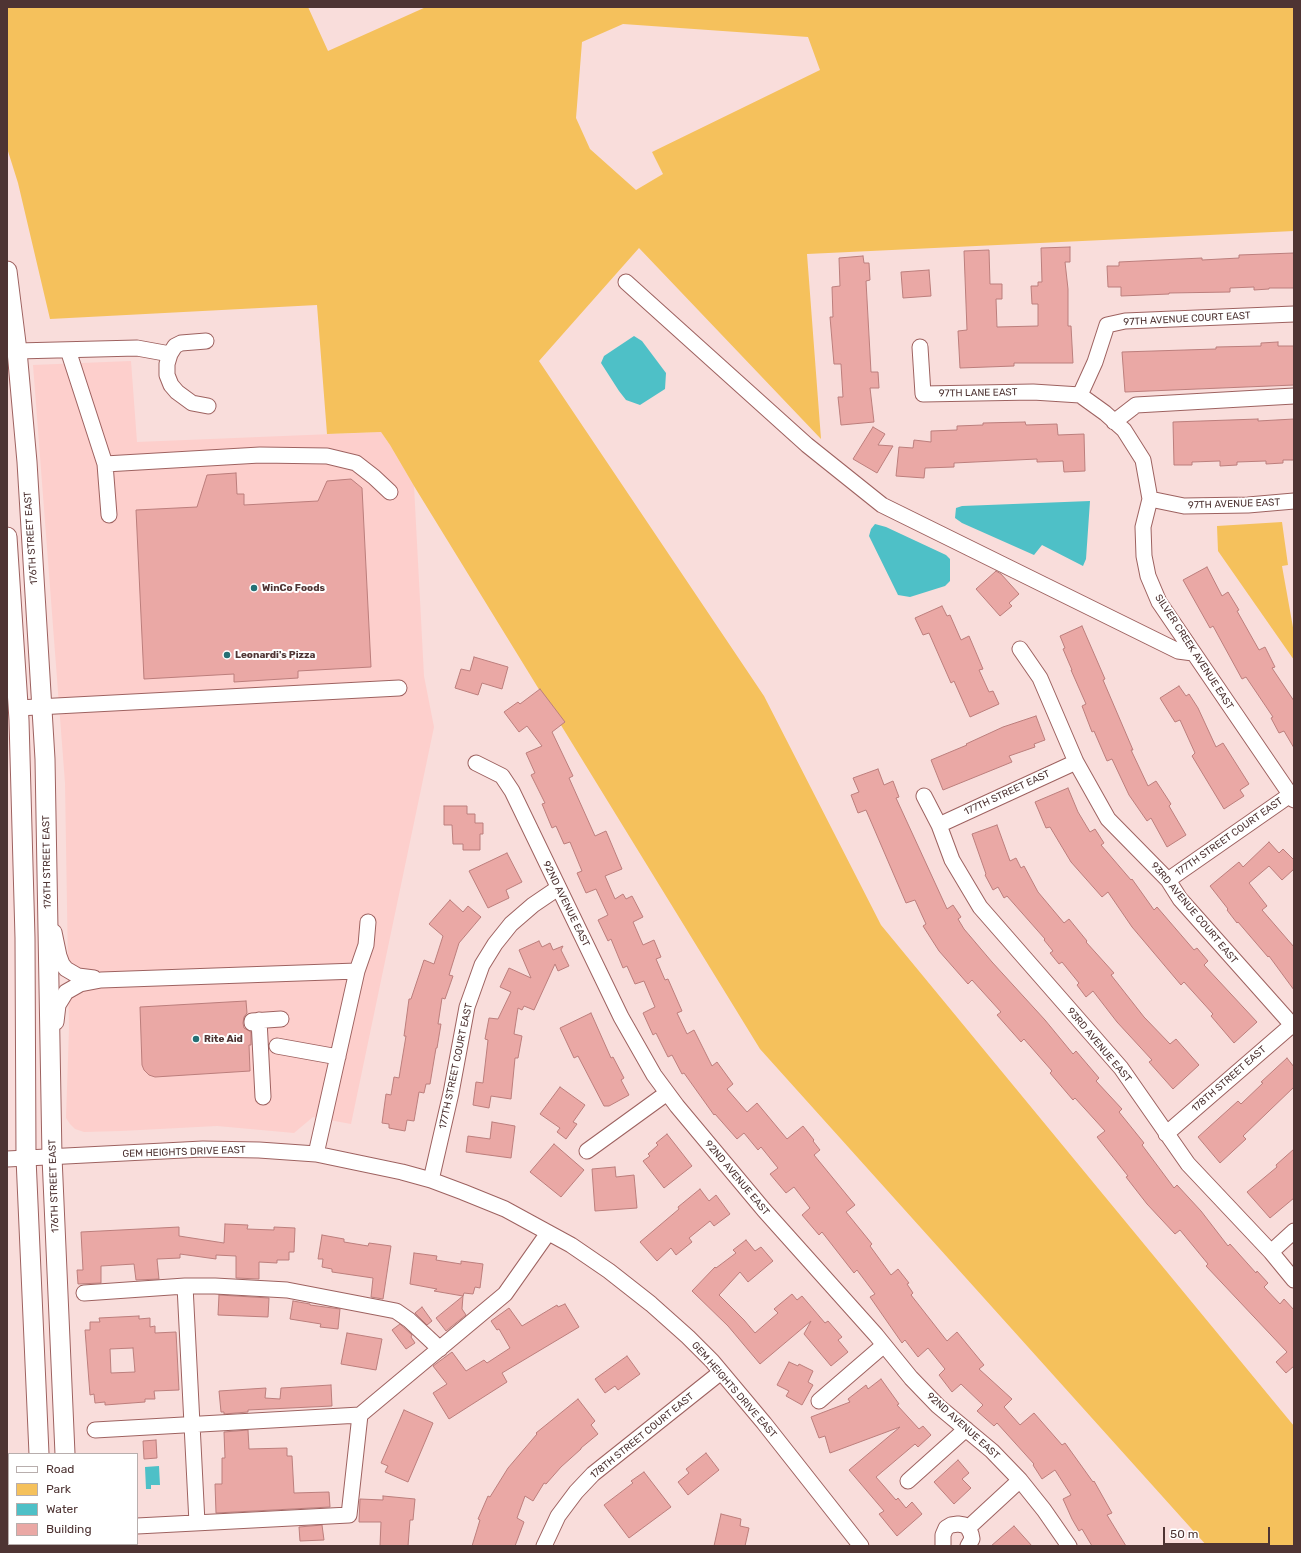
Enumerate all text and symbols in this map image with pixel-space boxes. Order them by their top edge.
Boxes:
street label: 97TH AVENUE COURT EAST [1123,310,1251,328]
street label: 97TH LANE EAST [938,386,1018,400]
street label: 176TH STREET EAST [22,491,40,585]
street label: 97TH AVENUE EAST [1188,496,1280,512]
place label: WinCo Foods [262,582,325,594]
marker: WinCo Foods [249,583,259,593]
street label: SILVER CREEK AVENUE EAST [1152,592,1236,712]
place label: Leonardi's Pizza [235,649,315,661]
marker: Leonardi's Pizza [222,650,232,660]
street label: 177TH STREET EAST [962,768,1052,818]
street label: 177TH STREET COURT EAST [1173,795,1285,879]
street label: 176TH STREET EAST [40,815,54,909]
street label: 92ND AVENUE EAST [540,859,592,949]
street label: 93RD AVENUE COURT EAST [1148,860,1240,966]
street label: 177TH STREET COURT EAST [437,1002,475,1130]
street label: 93RD AVENUE EAST [1064,1005,1134,1085]
place label: Rite Aid [204,1033,243,1045]
marker: Rite Aid [191,1034,201,1044]
street label: 178TH STREET EAST [1189,1043,1269,1115]
street label: 92ND AVENUE EAST [702,1138,772,1218]
street label: 176TH STREET EAST [46,1139,62,1233]
street label: GEM HEIGHTS DRIVE EAST [122,1144,246,1160]
street label: GEM HEIGHTS DRIVE EAST [689,1340,779,1440]
street label: 92ND AVENUE EAST [924,1390,1002,1462]
street label: 178TH STREET COURT EAST [588,1391,696,1481]
legend [8,1453,138,1545]
text: Road [46,1462,74,1476]
text: Park [46,1482,71,1496]
text: Water [46,1502,78,1516]
scale bar [1165,1519,1272,1545]
text: Building [46,1522,92,1536]
text: 50 m [1170,1527,1198,1541]

